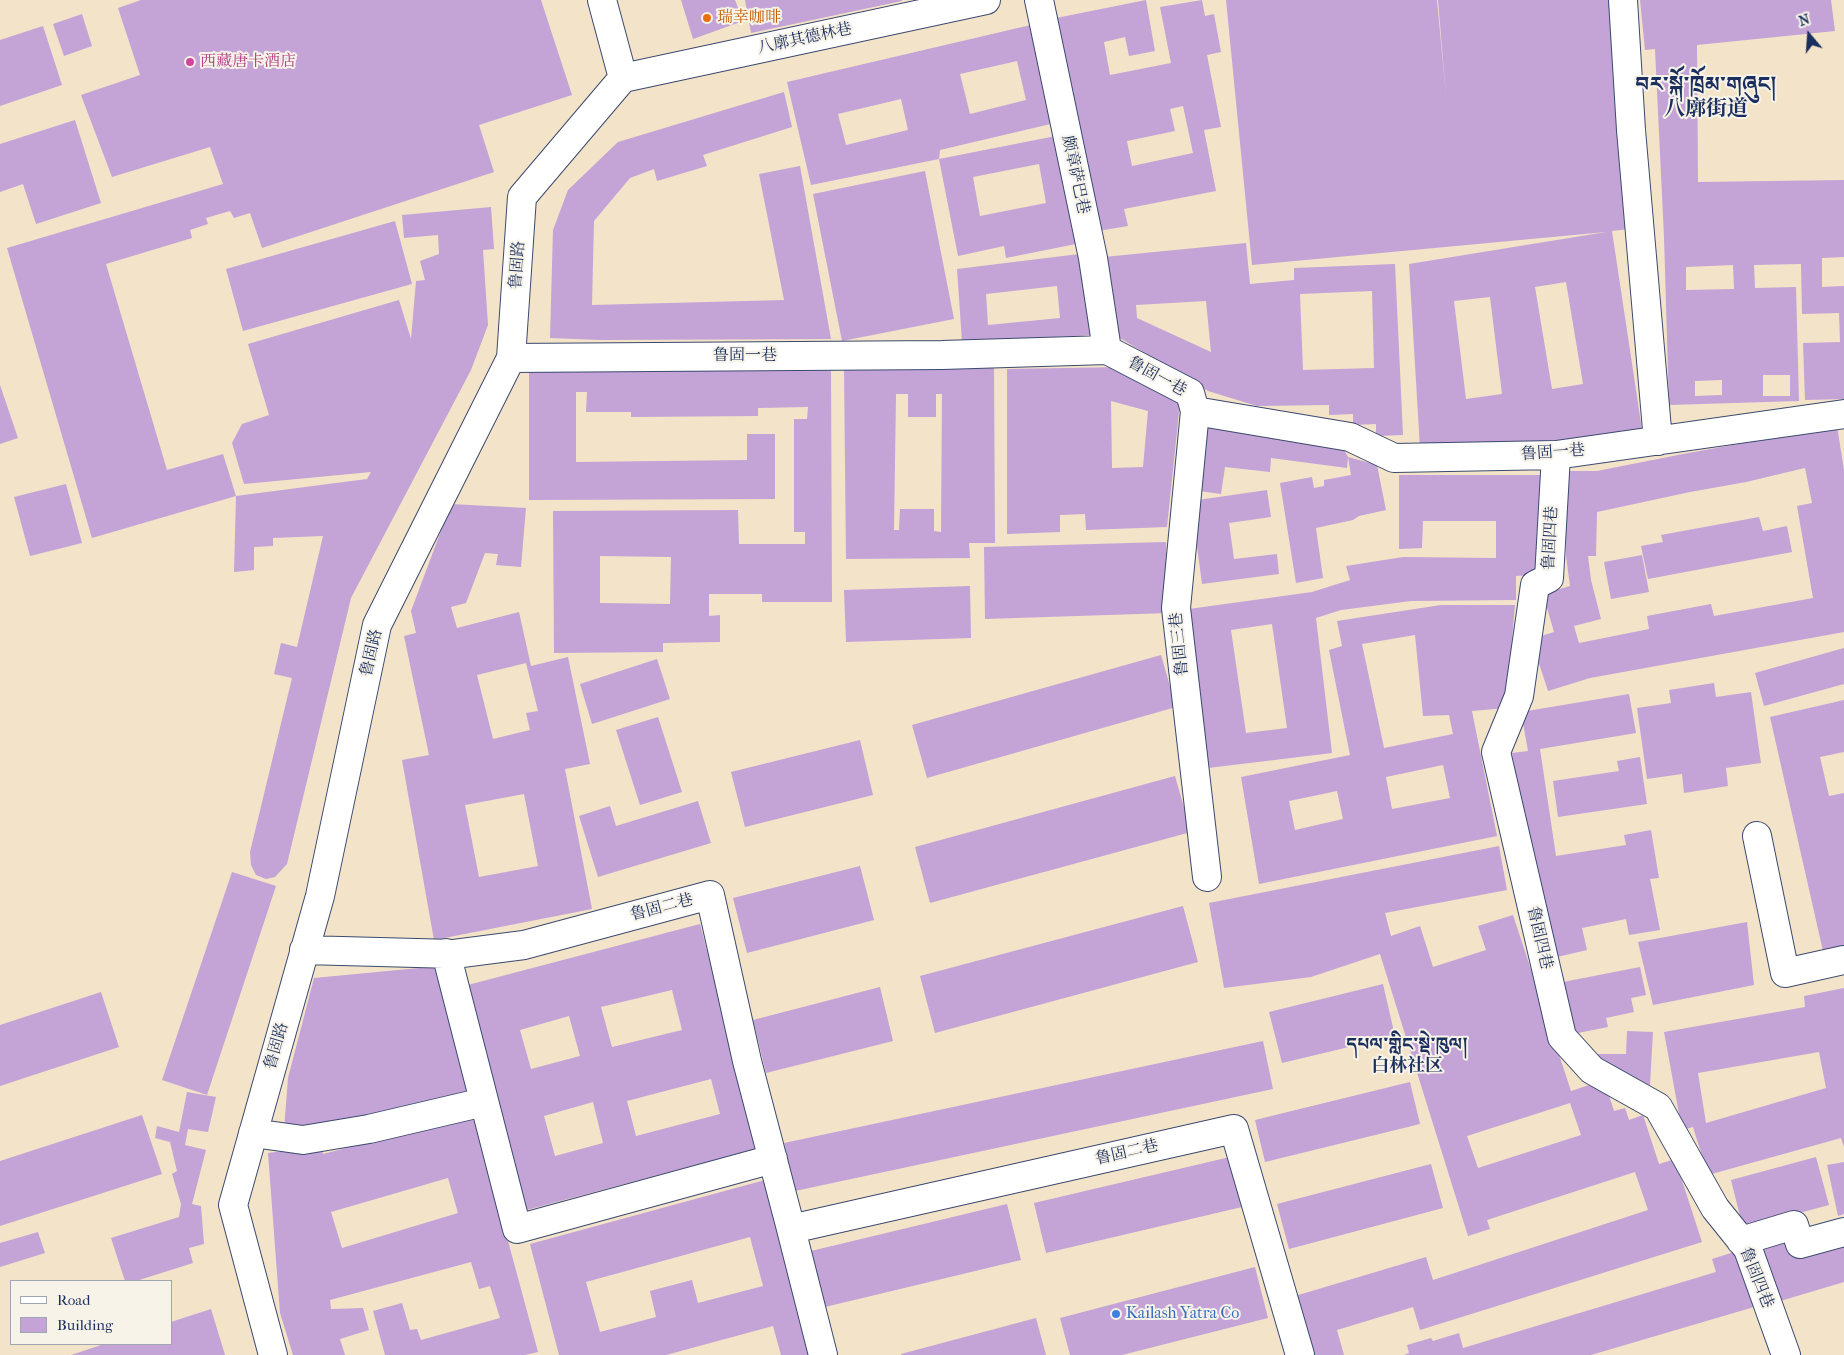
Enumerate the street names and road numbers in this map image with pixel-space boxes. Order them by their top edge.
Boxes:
street label: 八廓其德林巷 [756,20,854,58]
street label: 颇章萨巴巷 [1057,134,1093,216]
street label: 鲁固路 [507,240,529,290]
street label: 鲁固一巷 [713,346,777,366]
street label: 鲁固一巷 [1124,353,1190,401]
street label: 鲁固一巷 [1520,441,1586,465]
street label: 鲁固四巷 [1540,506,1562,570]
street label: 鲁固三巷 [1167,611,1193,677]
street label: 鲁固路 [357,627,387,679]
street label: 鲁固二巷 [629,890,695,926]
street label: 鲁固四巷 [1522,905,1556,971]
street label: 鲁固路 [261,1020,293,1072]
street label: 鲁固二巷 [1094,1136,1160,1170]
street label: 鲁固四巷 [1735,1245,1777,1311]

